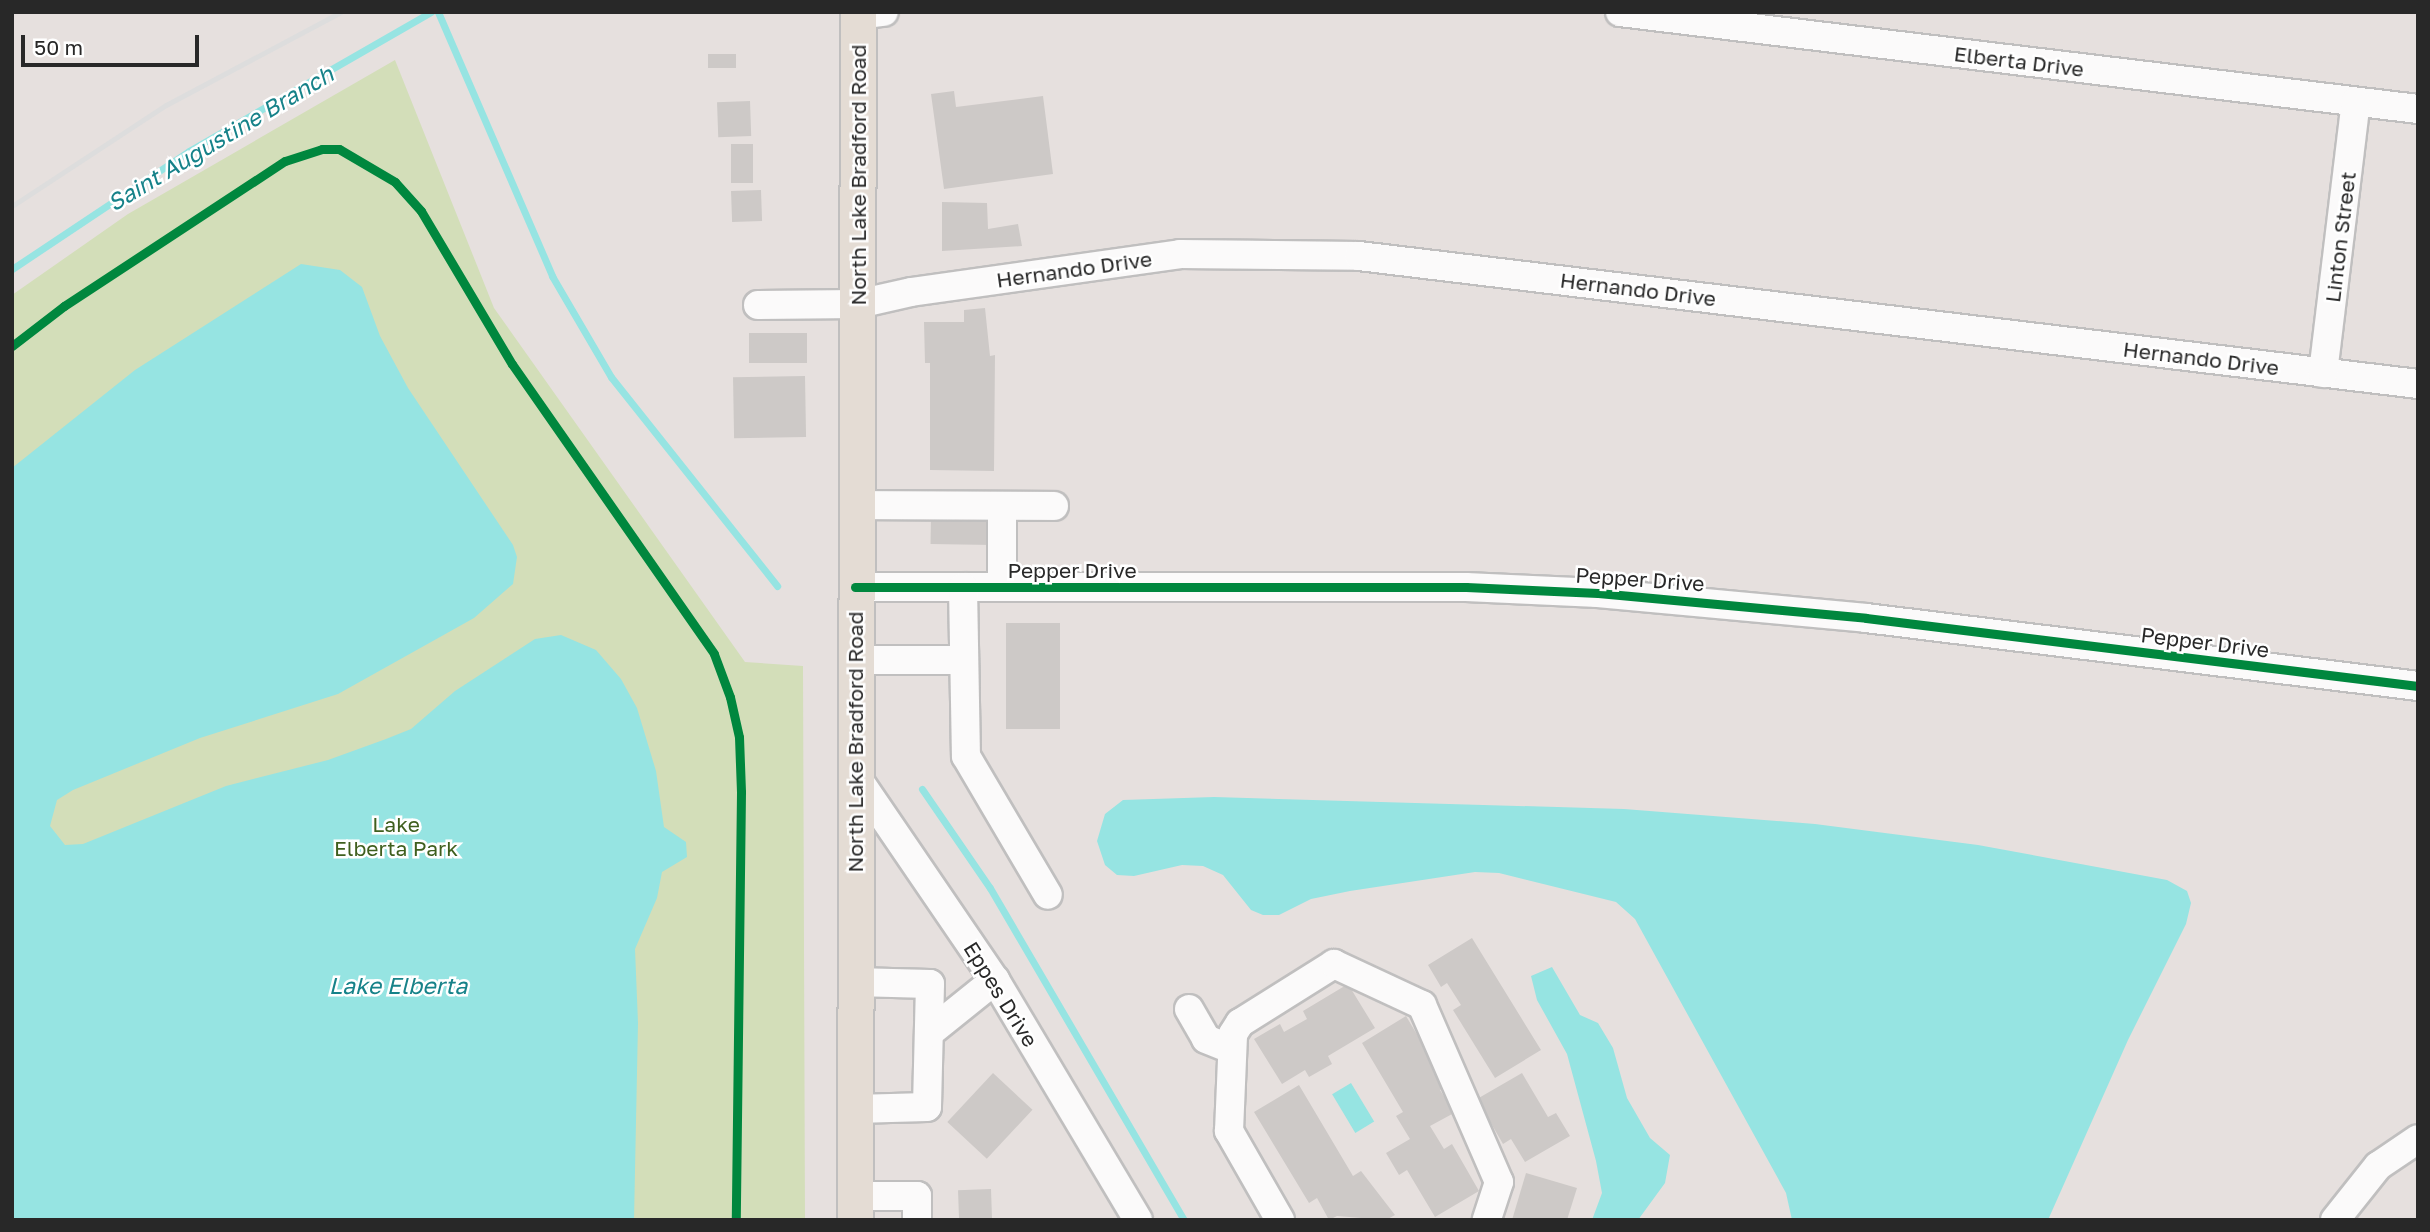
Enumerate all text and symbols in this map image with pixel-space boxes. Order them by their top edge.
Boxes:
scale bar [24,21,203,65]
text: 50 m [34,34,83,60]
street label: Elberta Drive [1953,41,2085,81]
street label: North Lake Bradford Road [845,44,871,306]
water label: Saint Augustine Branch [102,60,338,216]
street label: Linton Street [2319,170,2361,304]
street label: Hernando Drive [995,246,1153,292]
street label: Hernando Drive [1559,267,1717,311]
street label: Hernando Drive [2122,336,2280,380]
street label: Pepper Drive [1007,557,1137,583]
street label: Pepper Drive [1575,562,1705,596]
street label: North Lake Bradford Road [842,611,868,873]
street label: Pepper Drive [2139,622,2271,662]
park label: Lake Elberta Park [334,811,458,861]
street label: Eppes Drive [959,937,1043,1051]
water label: Lake Elberta [329,971,467,999]

